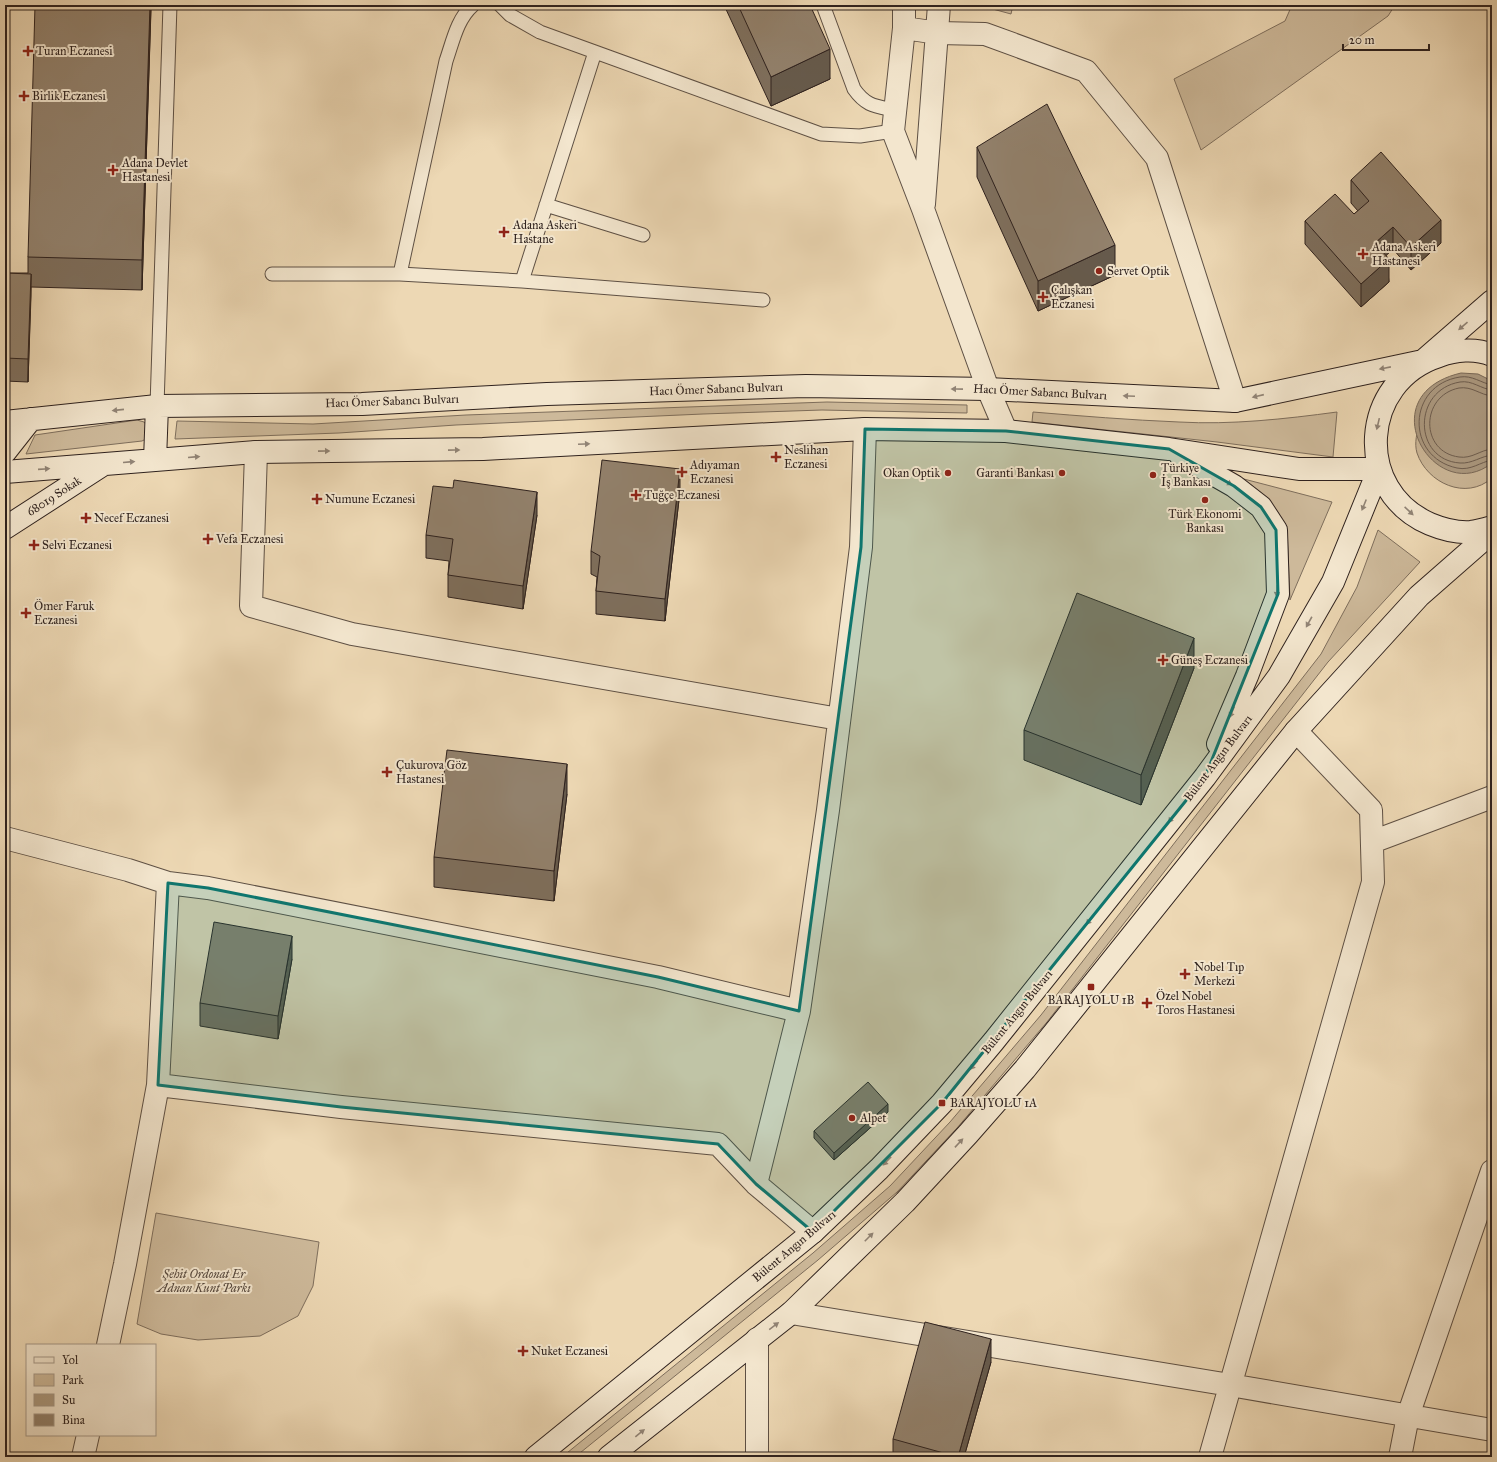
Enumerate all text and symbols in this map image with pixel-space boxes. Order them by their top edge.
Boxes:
scale bar [1343,26,1429,52]
text: 20 m [1349,33,1375,47]
place label: Turan Eczanesi [36,44,113,58]
marker: Turan Eczanesi [23,46,33,56]
place label: Birlik Eczanesi [32,89,106,103]
marker: Birlik Eczanesi [19,91,29,101]
place label: Adana Devlet Hastanesi [121,156,189,184]
marker: Adana Devlet Hastanesi [107,164,119,176]
place label: Adana Askeri Hastane [512,218,578,246]
marker: Adana Askeri Hastane [498,226,510,238]
place label: Adana Askeri Hastanesi [1371,240,1437,268]
marker: Adana Askeri Hastanesi [1357,248,1369,260]
place label: Servet Optik [1107,264,1170,278]
marker: Servet Optik [1094,266,1104,276]
place label: Çalışkan Eczanesi [1051,283,1095,311]
marker: Çalışkan Eczanesi [1038,292,1048,302]
one-way arrow [1457,322,1468,331]
one-way arrow [1379,366,1391,372]
street label: Hacı Ömer Sabancı Bulvarı [649,379,784,398]
street label: Hacı Ömer Sabancı Bulvarı [973,381,1108,403]
one-way arrow [950,386,963,392]
street label: Hacı Ömer Sabancı Bulvarı [325,391,460,410]
one-way arrow [1122,393,1135,399]
one-way arrow [1252,393,1264,399]
one-way arrow [112,407,124,413]
one-way arrow [1374,418,1380,431]
one-way arrow [578,441,591,447]
place label: Neslihan Eczanesi [784,443,829,471]
one-way arrow [448,446,460,453]
one-way arrow [318,448,331,454]
marker: Neslihan Eczanesi [771,452,781,462]
one-way arrow [188,453,200,460]
one-way arrow [123,458,135,465]
place label: Adıyaman Eczanesi [689,458,740,486]
place label: Türkiye İş Bankası [1161,461,1212,489]
one-way arrow [38,465,50,472]
place label: Okan Optik [883,466,940,480]
place label: Garanti Bankası [976,466,1055,480]
marker: Adıyaman Eczanesi [677,467,687,477]
marker: Okan Optik [943,468,953,478]
marker: Garanti Bankası [1057,468,1067,478]
marker: Türkiye İş Bankası [1148,470,1158,480]
street label: 68019 Sokak [24,473,84,519]
one-way arrow [1221,479,1233,486]
place label: Tuğçe Eczanesi [644,488,721,503]
marker: Tuğçe Eczanesi [631,490,641,500]
place label: Numune Eczanesi [325,492,416,506]
marker: Numune Eczanesi [312,494,322,504]
marker: Türk Ekonomi Bankası [1200,495,1210,505]
one-way arrow [1361,499,1367,510]
one-way arrow [1404,506,1414,516]
place label: Türk Ekonomi Bankası [1168,507,1242,535]
place label: Necef Eczanesi [94,511,170,525]
marker: Necef Eczanesi [81,513,91,523]
place label: Vefa Eczanesi [215,532,284,546]
marker: Vefa Eczanesi [203,534,213,544]
place label: Selvi Eczanesi [42,538,113,552]
marker: Selvi Eczanesi [29,540,39,550]
one-way arrow [1274,584,1280,597]
place label: Ömer Faruk Eczanesi [34,598,95,627]
marker: Ömer Faruk Eczanesi [21,608,31,618]
one-way arrow [1306,617,1313,628]
place label: Güneş Eczanesi [1171,653,1249,667]
marker: Güneş Eczanesi [1158,655,1168,665]
one-way arrow [1228,707,1234,719]
street label: Bülent Angın Bulvarı [1181,712,1256,804]
place label: Çukurova Göz Hastanesi [396,758,467,786]
marker: Çukurova Göz Hastanesi [381,766,393,778]
one-way arrow [1167,813,1176,824]
one-way arrow [1086,914,1095,925]
place label: Nobel Tıp Merkezi [1194,960,1244,988]
street label: Bülent Angın Bulvarı [979,966,1056,1058]
marker: Nobel Tıp Merkezi [1179,968,1191,980]
marker: BARAJYOLU 1B [1086,982,1096,992]
place label: Özel Nobel Toros Hastanesi [1156,988,1236,1017]
place label: BARAJYOLU 1B [1048,993,1134,1008]
marker: Özel Nobel Toros Hastanesi [1141,997,1153,1009]
one-way arrow [969,1059,978,1070]
place label: BARAJYOLU 1A [950,1096,1037,1111]
marker: BARAJYOLU 1A [937,1098,947,1108]
place label: Alpet [859,1111,887,1125]
marker: Alpet [847,1113,857,1123]
one-way arrow [955,1138,964,1148]
one-way arrow [882,1156,891,1166]
street label: Bülent Angın Bulvarı [750,1207,840,1286]
one-way arrow [864,1232,874,1242]
park label: Şehit Ordonat Er Adnan Kunt Parkı [155,1267,251,1295]
one-way arrow [769,1322,780,1330]
legend [26,1344,156,1436]
place label: Nuket Eczanesi [531,1344,609,1358]
marker: Nuket Eczanesi [518,1346,528,1356]
text: Yol [62,1353,79,1367]
text: Park [62,1373,84,1387]
text: Su [62,1393,76,1407]
text: Bina [62,1413,86,1427]
one-way arrow [634,1428,645,1437]

